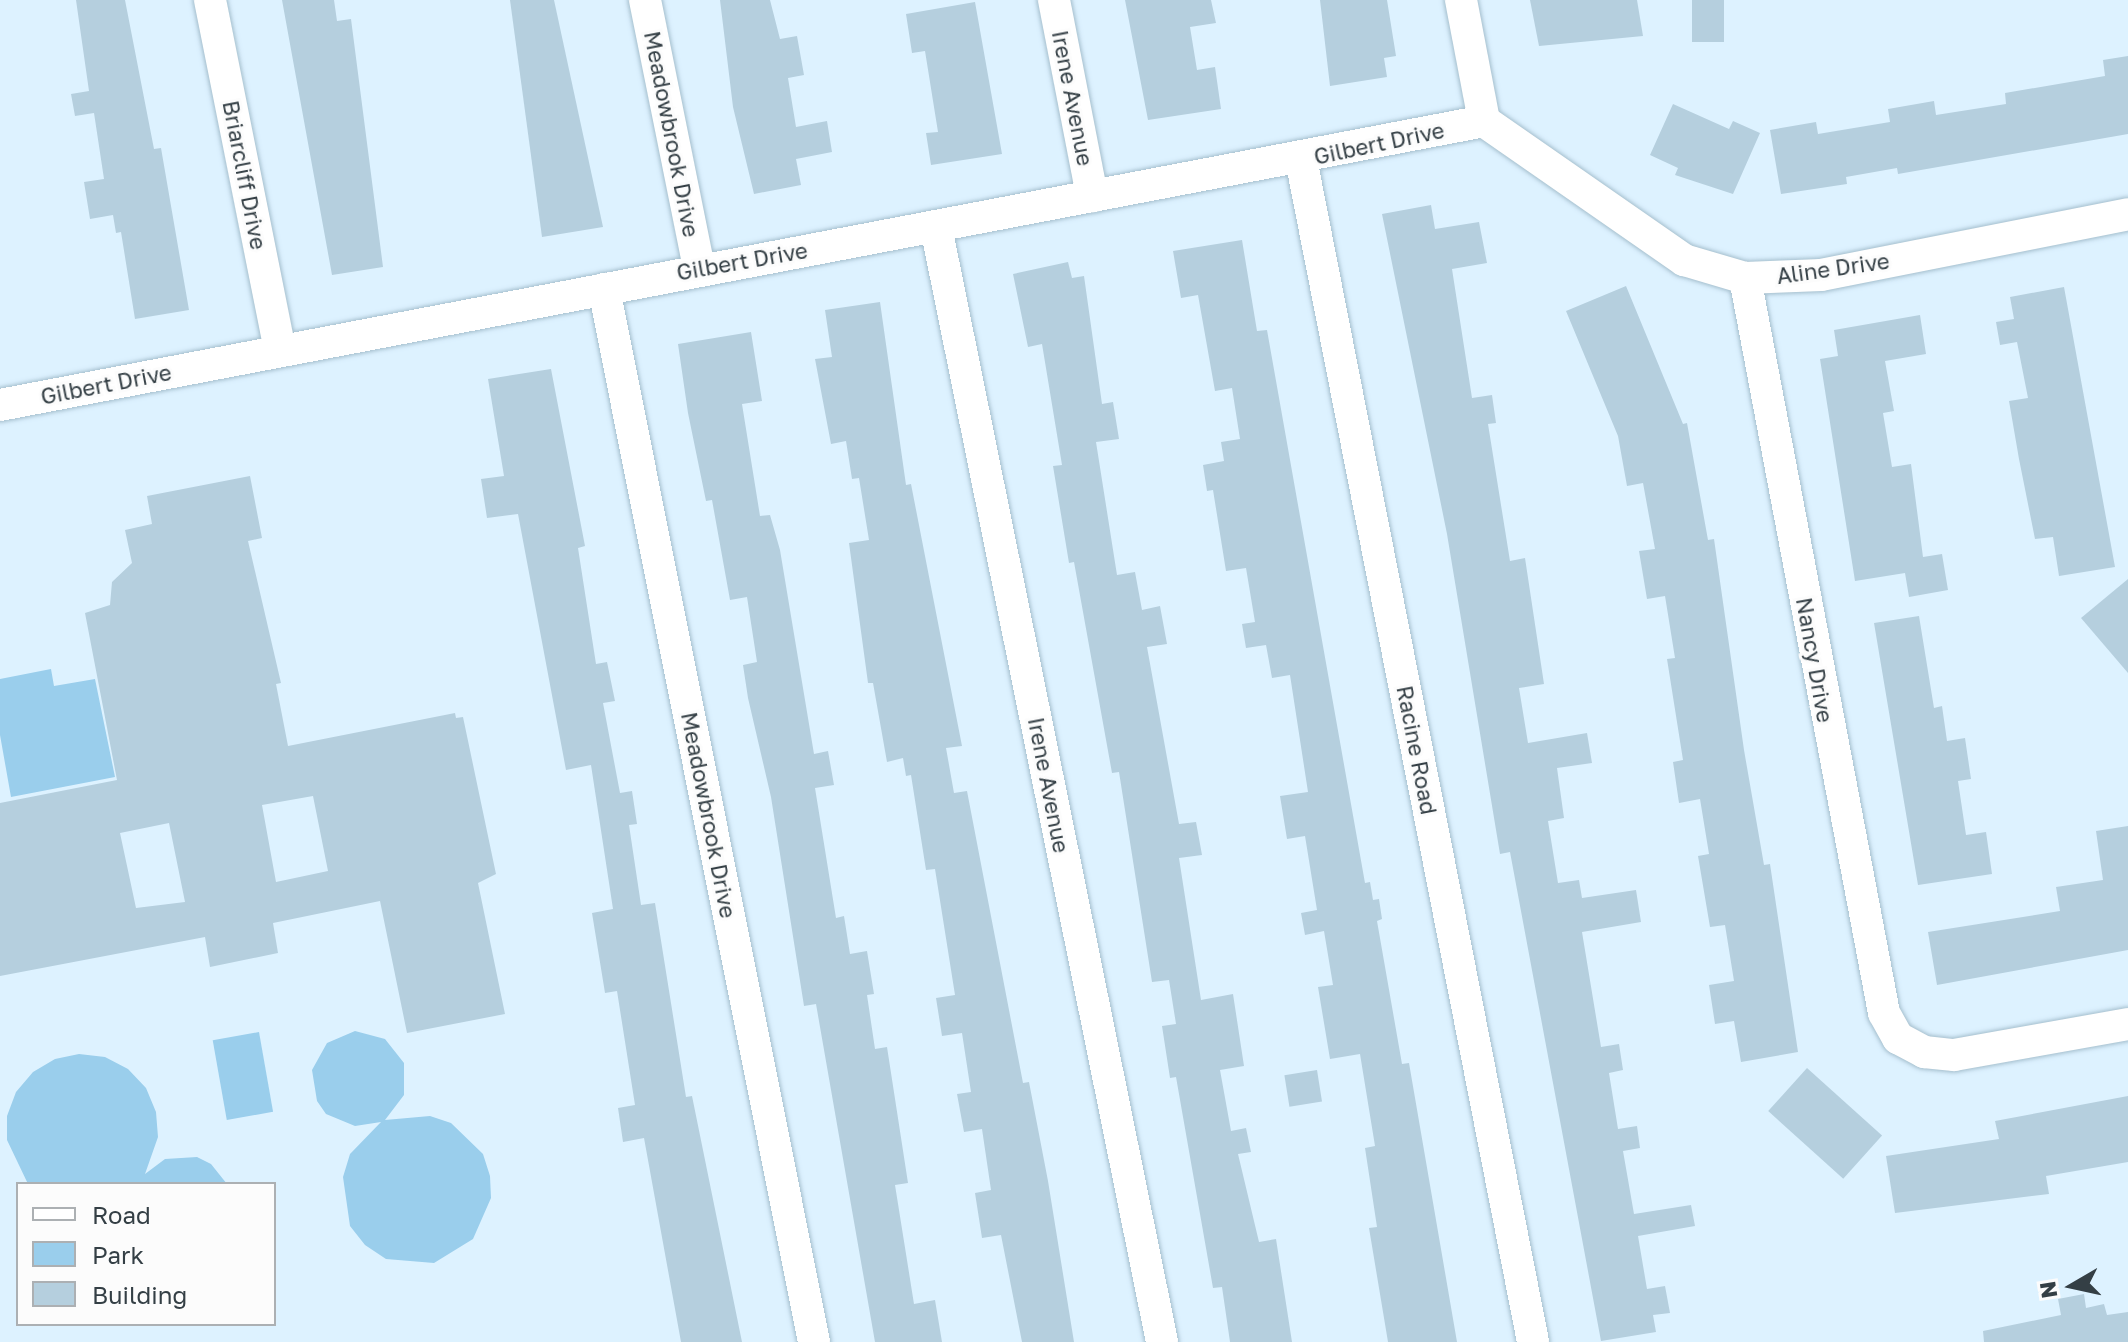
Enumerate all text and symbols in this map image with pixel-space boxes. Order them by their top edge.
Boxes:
street label: Irene Avenue [1047,28,1099,168]
street label: Meadowbrook Drive [639,29,705,239]
street label: Briarcliff Drive [218,98,272,252]
street label: Gilbert Drive [1311,116,1447,170]
street label: Gilbert Drive [674,236,810,286]
street label: Aline Drive [1775,247,1891,289]
street label: Gilbert Drive [38,358,174,410]
street label: Nancy Drive [1791,595,1839,725]
street label: Racine Road [1392,683,1442,817]
street label: Meadowbrook Drive [676,710,742,920]
street label: Irene Avenue [1023,715,1075,855]
legend [16,1182,276,1326]
text: Road [92,1200,151,1229]
text: Park [92,1240,144,1269]
north arrow [2032,1246,2112,1326]
text: N [2033,1279,2062,1300]
text: Building [92,1280,187,1309]

